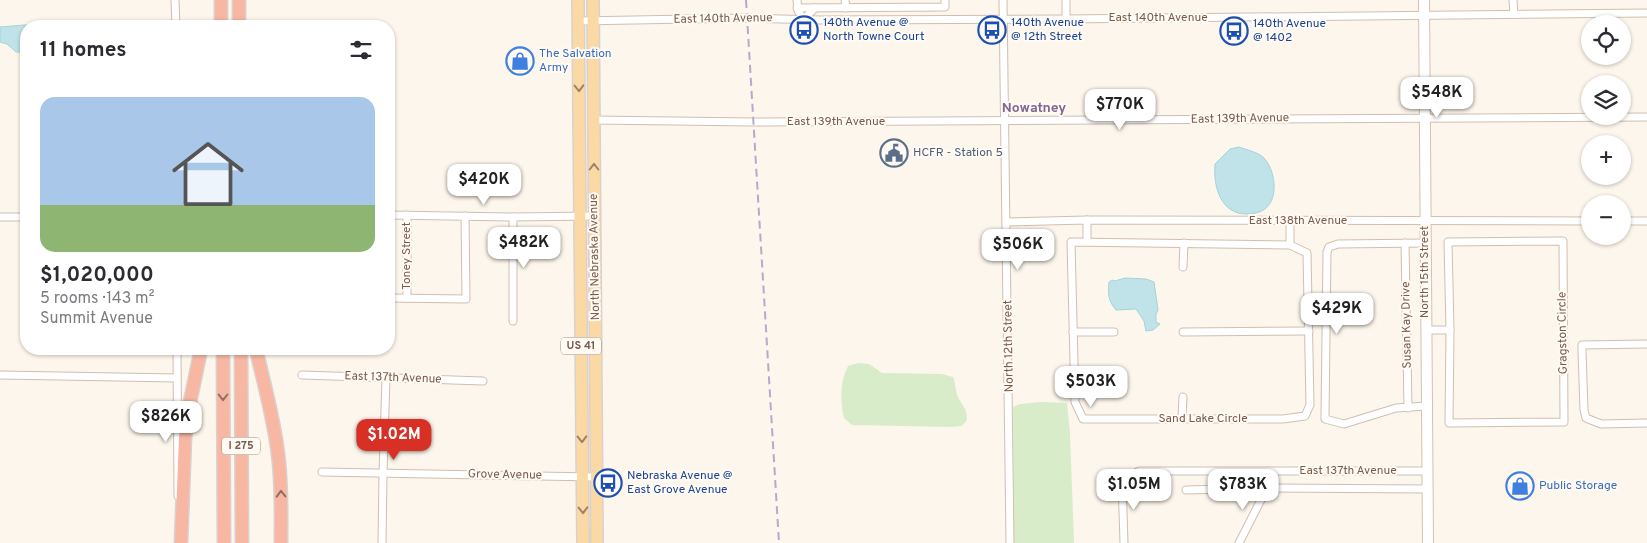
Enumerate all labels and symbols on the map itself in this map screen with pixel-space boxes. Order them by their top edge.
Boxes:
street label: East 140th Avenue [673,10,773,28]
street label: East 140th Avenue [1108,10,1208,26]
bus stop icon: 140th Avenue @ North Towne Court [789,15,819,45]
place label: 140th Avenue @ North Towne Court [823,15,924,45]
bus stop icon: 140th Avenue @ 12th Street [977,15,1007,45]
place label: 140th Avenue @ 12th Street [1011,15,1084,45]
bus stop icon: 140th Avenue @ 1402 [1219,16,1249,46]
place label: 140th Avenue @ 1402 [1253,16,1326,46]
shop icon: The Salvation Army [505,46,535,76]
place label: The Salvation Army [539,46,612,76]
pin: $548K [1402,76,1472,119]
one-way arrow [574,84,584,92]
pin: $770K [1085,88,1155,131]
district label: Nowatney [1002,100,1066,117]
street label: East 139th Avenue [1191,110,1289,128]
street label: East 139th Avenue [787,114,885,130]
public building icon: HCFR - Station 5 [879,138,909,168]
place label: HCFR - Station 5 [913,145,1003,161]
one-way arrow [589,163,599,170]
pin: $420K [449,164,519,206]
street label: North Nebraska Avenue [586,193,604,321]
street label: East 138th Avenue [1249,213,1347,229]
street label: Toney Street [399,222,415,290]
pin: $482K [489,226,559,269]
street label: North 15th Street [1417,226,1433,318]
pin: $506K [983,228,1053,271]
street label: Susan Kay Drive [1398,281,1416,369]
street label: Gragston Circle [1554,291,1572,375]
pin: $429K [1302,292,1372,335]
street label: North 12th Street [1000,300,1018,392]
road number: US 41 [561,338,601,354]
pin: $503K [1056,366,1126,408]
street label: East 137th Avenue [344,368,442,388]
one-way arrow [218,394,229,402]
pin: $826K [131,400,201,443]
street label: Sand Lake Circle [1158,411,1248,427]
pin: $1.02M [353,418,435,461]
one-way arrow [577,436,587,444]
road number: I 275 [222,438,260,454]
street label: East 137th Avenue [1299,463,1397,479]
street label: Grove Avenue [468,466,542,484]
bus stop icon: Nebraska Avenue @ East Grove Avenue [593,468,623,498]
place label: Nebraska Avenue @ East Grove Avenue [627,468,733,498]
pin: $1.05M [1093,468,1175,511]
pin: $783K [1208,468,1278,511]
shop icon: Public Storage [1505,471,1535,501]
place label: Public Storage [1539,478,1617,494]
one-way arrow [276,490,286,498]
one-way arrow [578,506,588,514]

